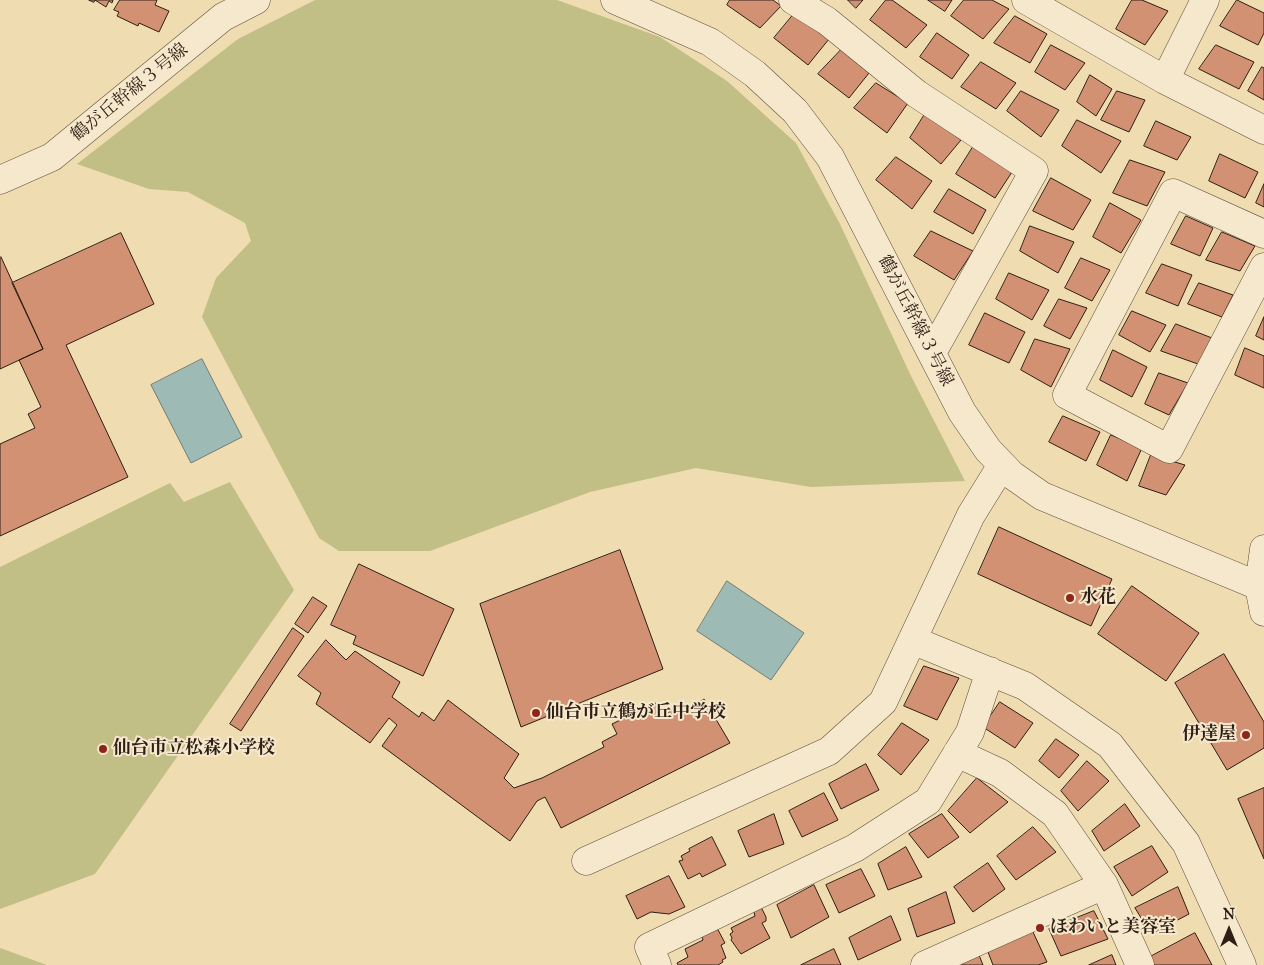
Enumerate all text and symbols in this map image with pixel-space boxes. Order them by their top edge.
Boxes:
street label: 鶴が丘幹線３号線 [67,39,193,147]
street label: 鶴が丘幹線３号線 [873,252,957,390]
place label: 水花 [1080,587,1116,609]
marker: 水花 [1064,592,1076,604]
place label: 仙台市立鶴が丘中学校 [546,702,726,724]
marker: 仙台市立鶴が丘中学校 [530,707,542,719]
place label: 伊達屋 [1182,724,1236,746]
marker: 伊達屋 [1240,729,1252,741]
place label: 仙台市立松森小学校 [113,738,275,760]
marker: 仙台市立松森小学校 [97,743,109,755]
north arrow [1204,905,1254,955]
text: N [1223,906,1235,923]
place label: ほわいと美容室 [1050,917,1176,939]
marker: ほわいと美容室 [1034,922,1046,934]

